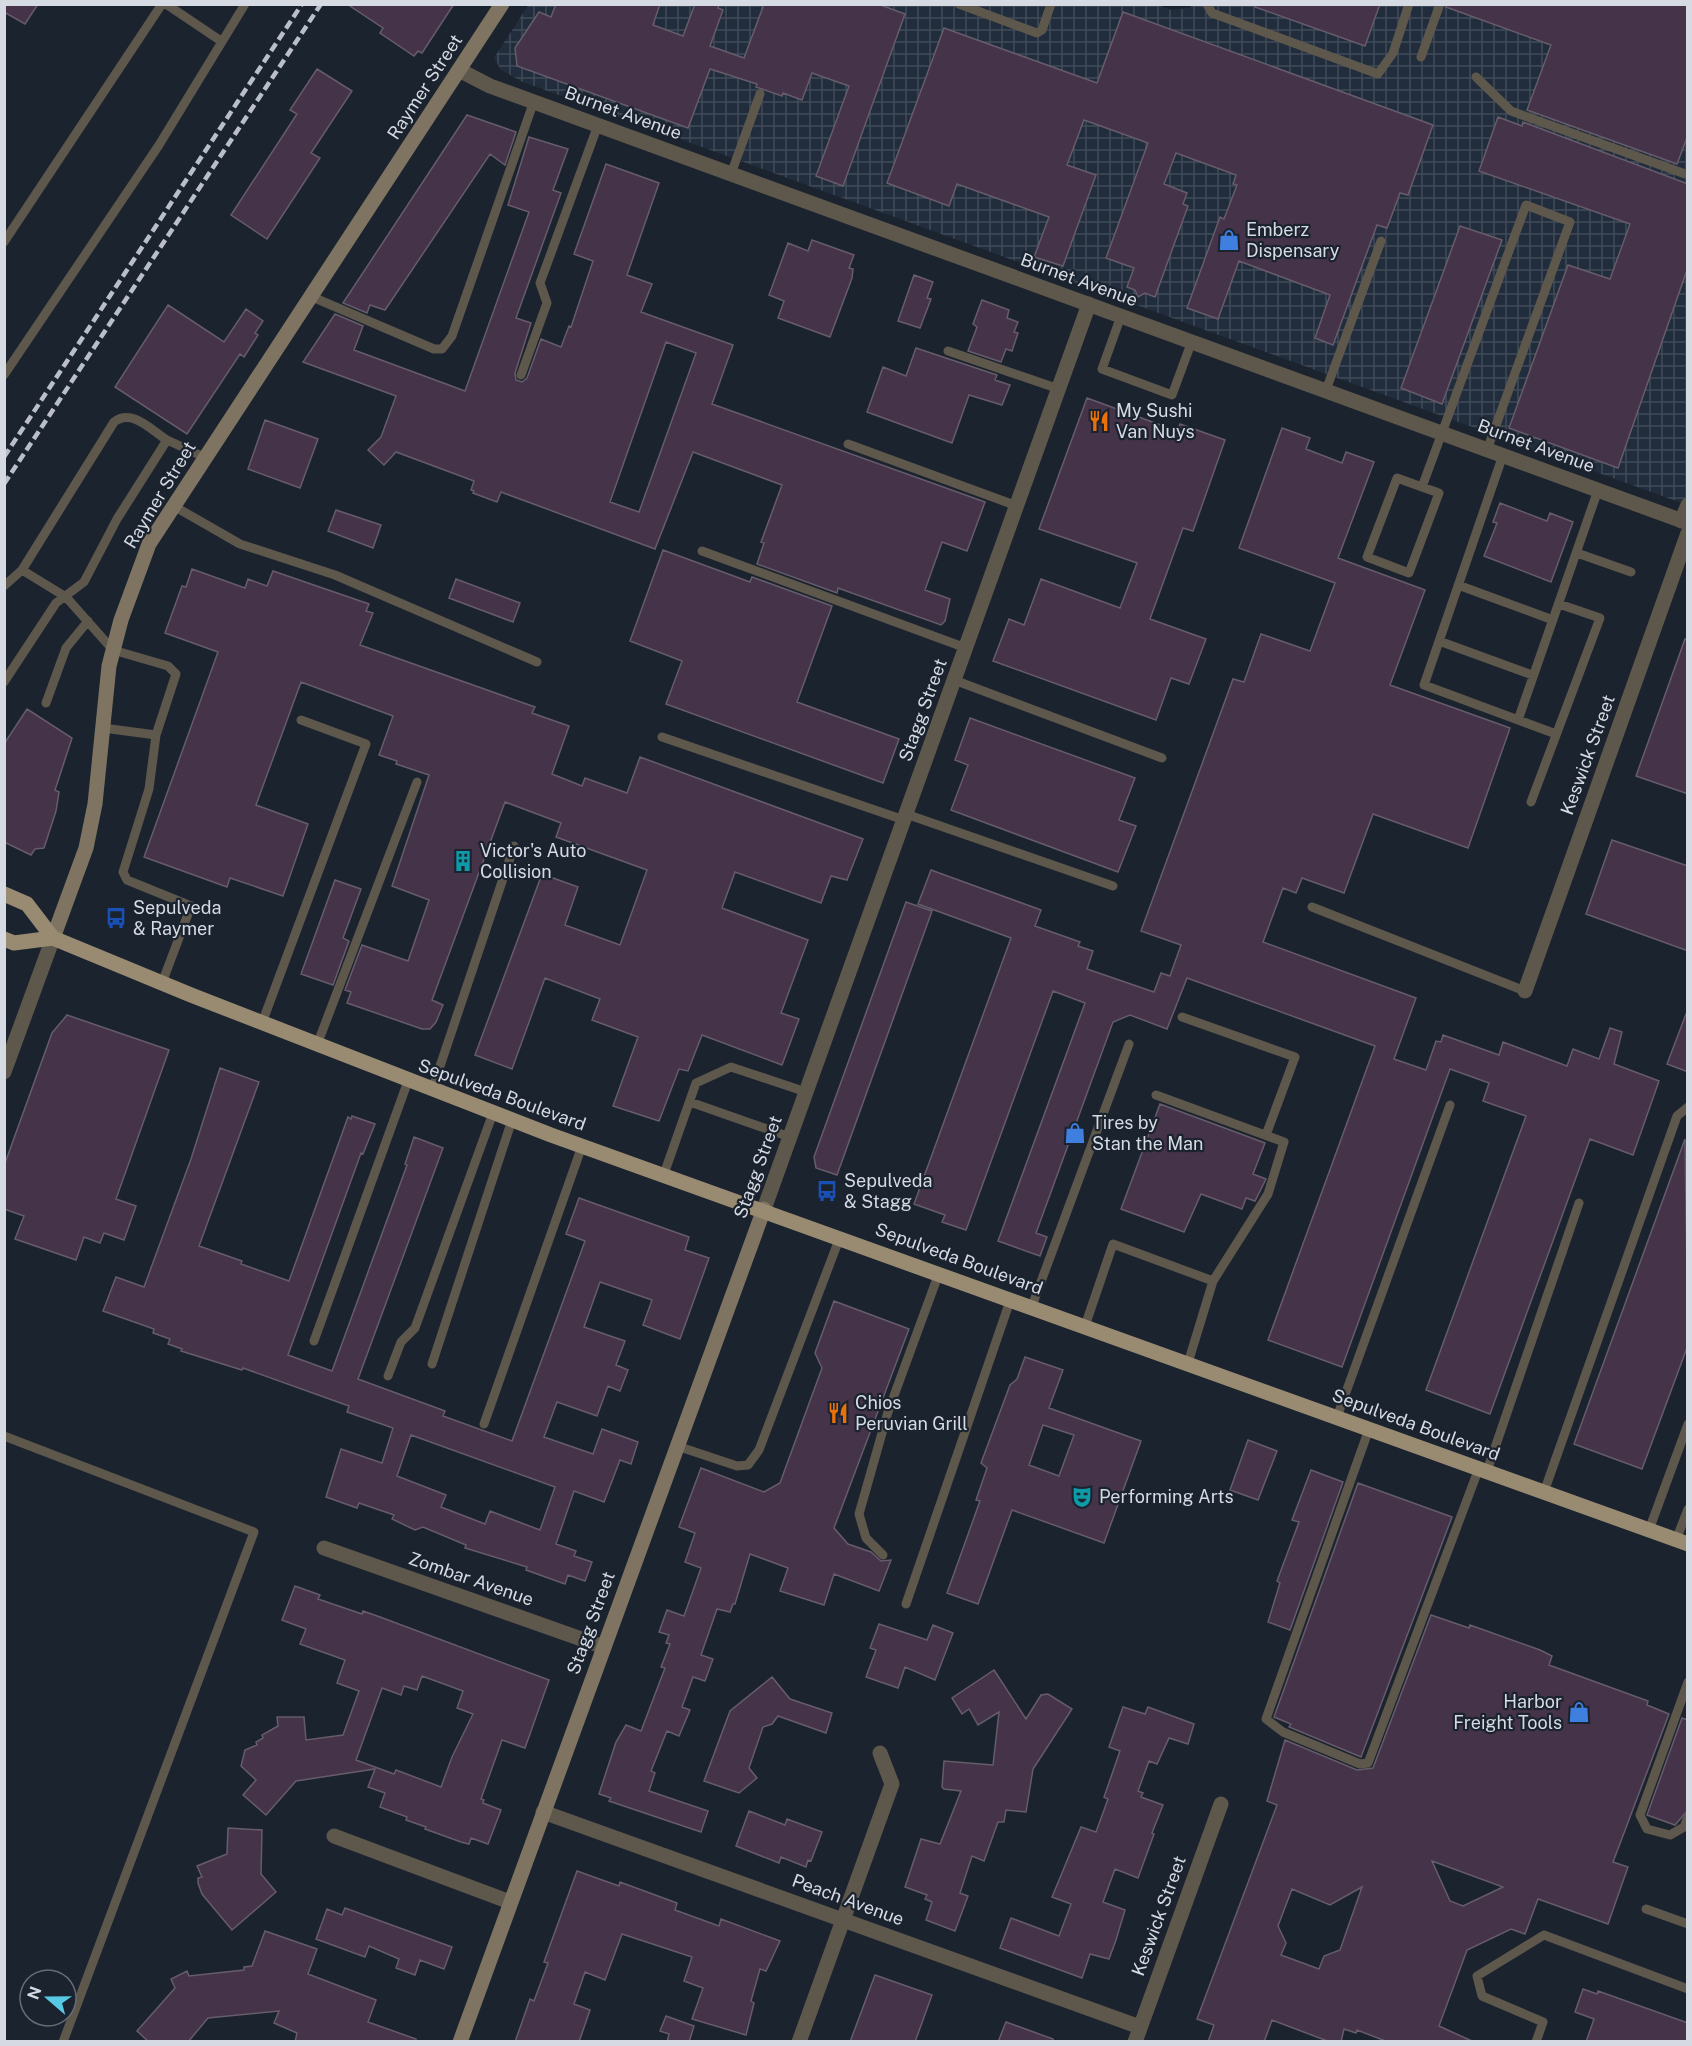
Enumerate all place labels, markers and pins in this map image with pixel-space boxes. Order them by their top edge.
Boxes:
place label: Emberz Dispensary [1246,219,1340,261]
shop icon: Emberz Dispensary [1217,228,1241,252]
place label: My Sushi Van Nuys [1116,400,1195,442]
restaurant icon: My Sushi Van Nuys [1087,409,1111,433]
place label: Victor's Auto Collision [480,840,587,882]
building icon: Victor's Auto Collision [451,849,475,873]
place label: Sepulveda & Raymer [133,897,221,939]
bus stop icon: Sepulveda & Raymer [104,906,128,930]
place label: Tires by Stan the Man [1092,1112,1203,1154]
shop icon: Tires by Stan the Man [1063,1121,1087,1145]
place label: Sepulveda & Stagg [844,1170,932,1212]
bus stop icon: Sepulveda & Stagg [815,1179,839,1203]
place label: Chios Peruvian Grill [855,1392,968,1434]
restaurant icon: Chios Peruvian Grill [826,1401,850,1425]
theatre icon: Performing Arts [1070,1485,1094,1509]
place label: Performing Arts [1099,1486,1234,1507]
place label: Harbor Freight Tools [1453,1691,1562,1733]
shop icon: Harbor Freight Tools [1567,1700,1591,1724]

